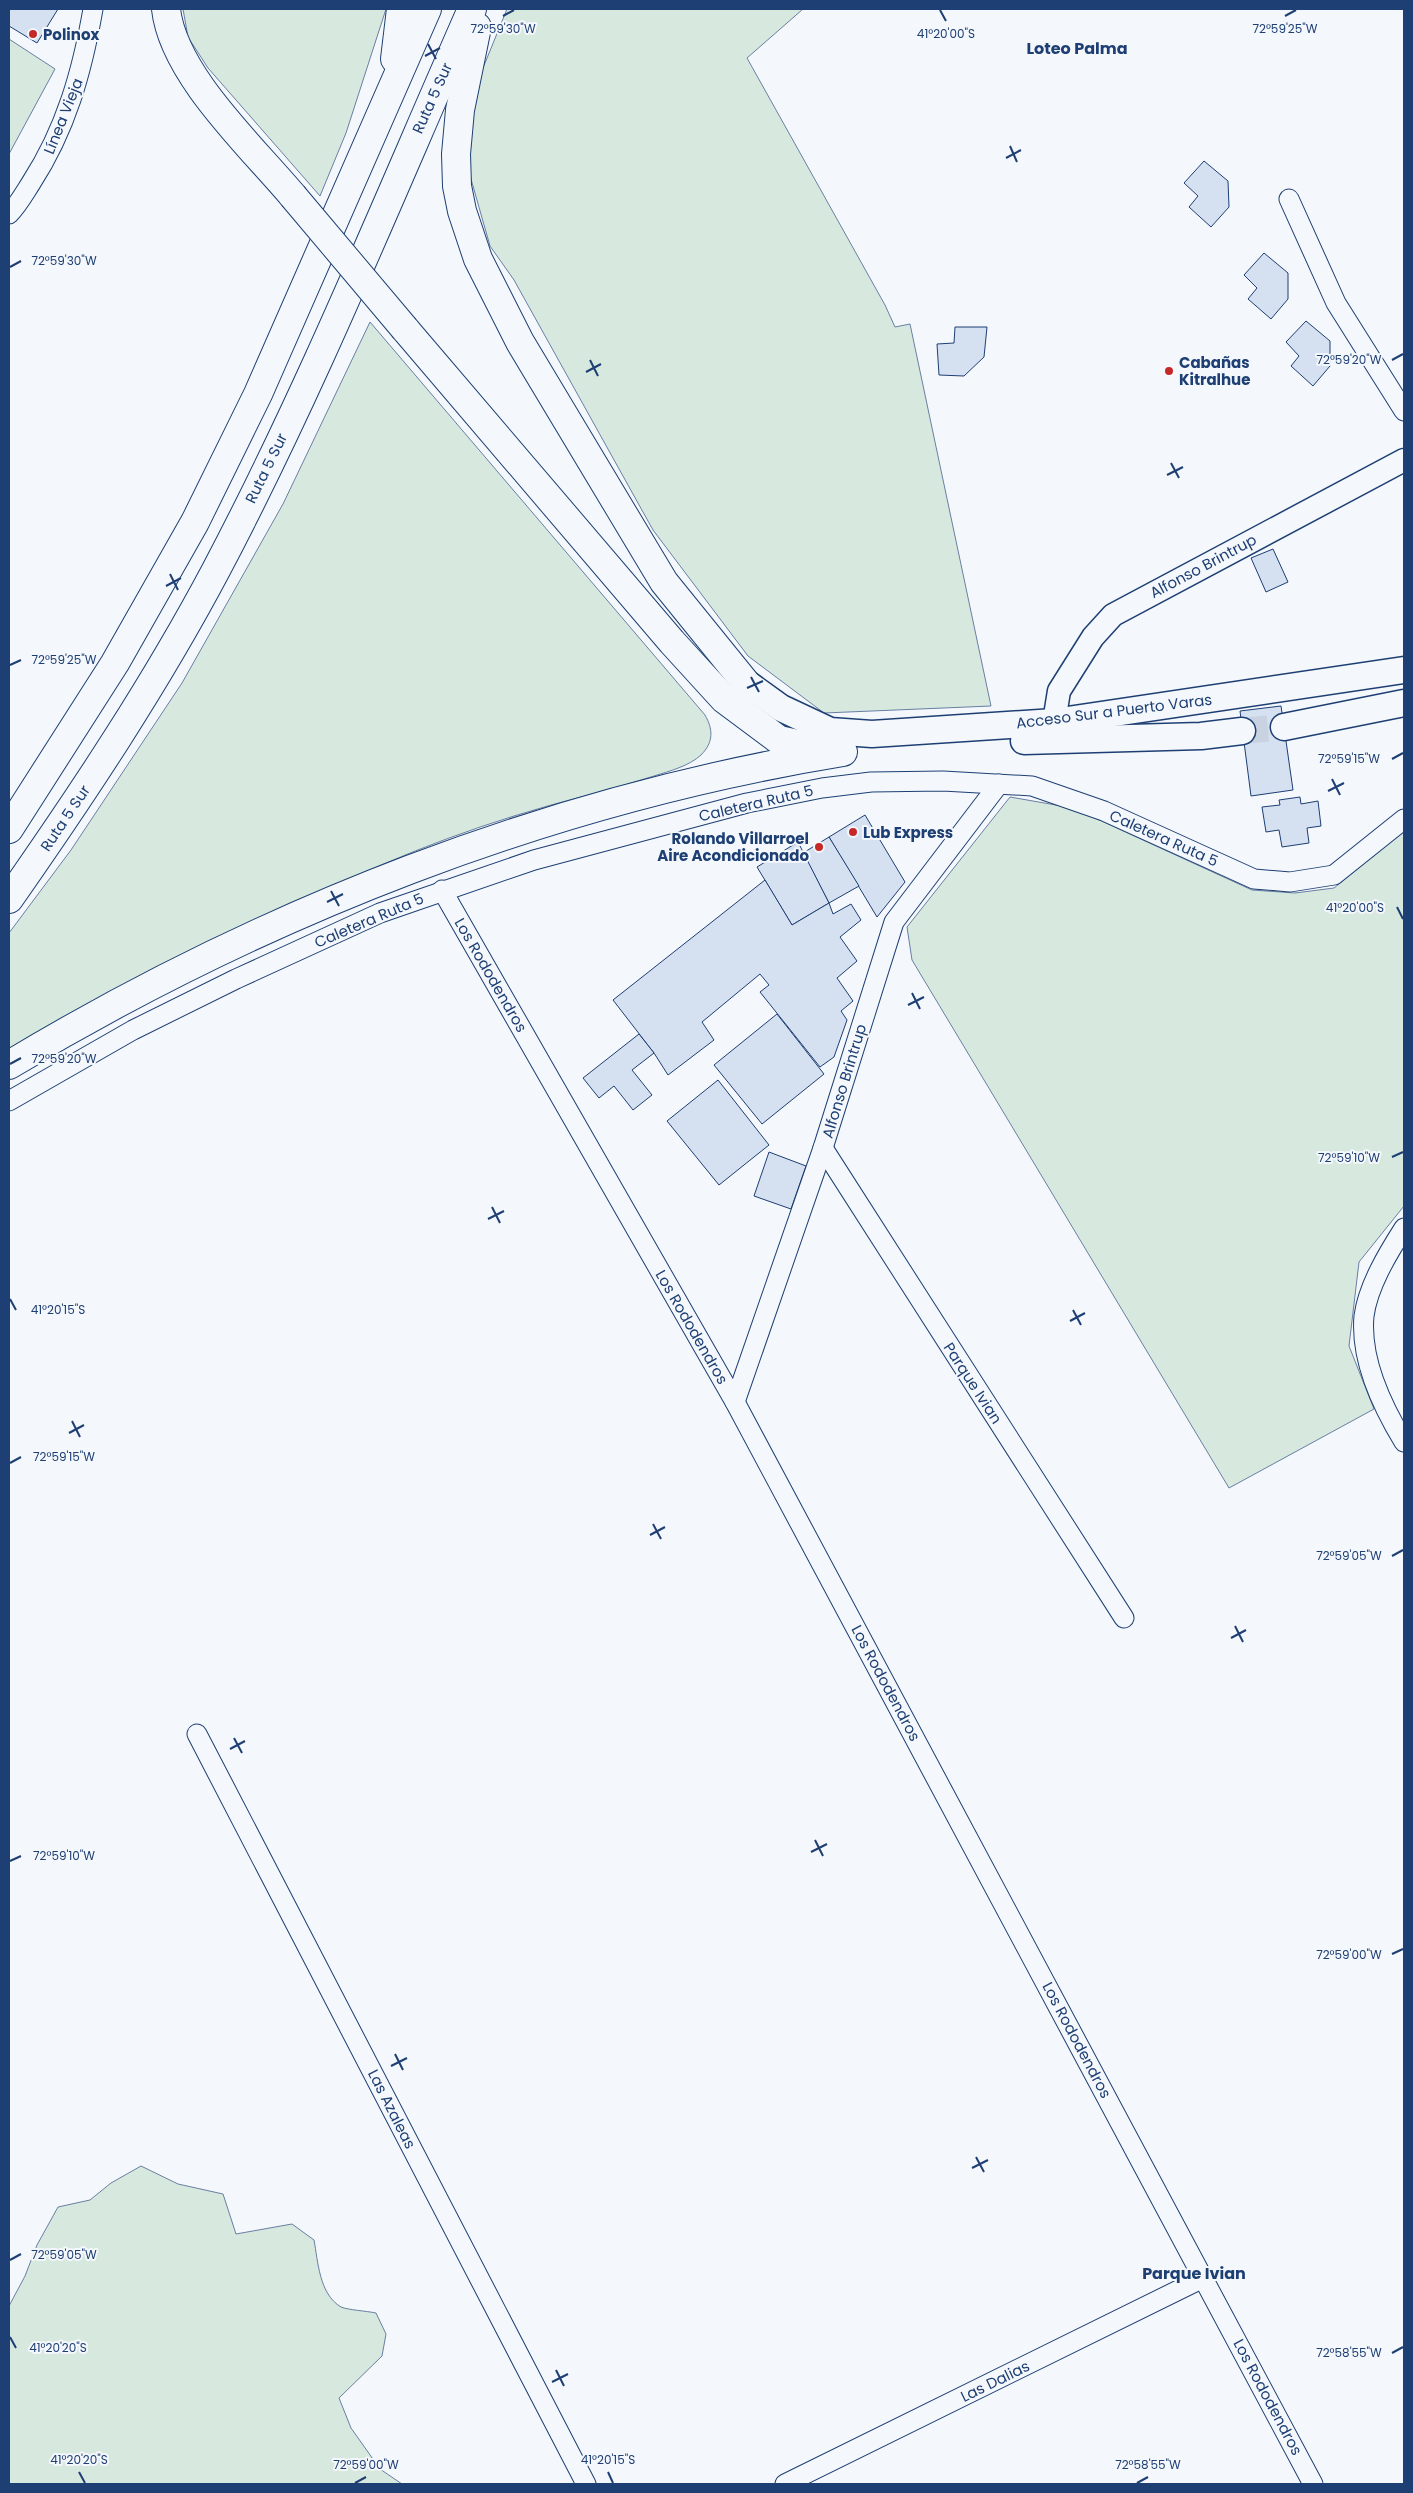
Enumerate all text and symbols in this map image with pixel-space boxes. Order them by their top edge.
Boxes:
text: 72°59'30"W [470,20,536,37]
text: 72°59'25"W [1252,20,1318,37]
place label: Polinox [43,24,99,45]
text: 41°20'00"S [917,25,975,42]
marker: Polinox [27,28,39,40]
district label: Loteo Palma [1026,37,1128,60]
street label: Ruta 5 Sur [407,59,457,137]
street label: Línea Vieja [38,75,88,157]
text: 72°59'30"W [31,252,97,269]
text: 72°59'20"W [1316,351,1382,368]
place label: Cabañas Kitralhue [1179,352,1250,390]
marker: Cabañas Kitralhue [1163,365,1175,377]
street label: Ruta 5 Sur [240,429,292,507]
street label: Alfonso Brintrup [1146,529,1260,603]
text: 72°59'25"W [31,651,97,668]
street label: Acceso Sur a Puerto Varas [1015,689,1213,733]
text: 72°59'15"W [1318,750,1380,767]
street label: Ruta 5 Sur [35,780,95,855]
street label: Caletera Ruta 5 [697,780,815,826]
street label: Caletera Ruta 5 [1106,805,1222,871]
place label: Lub Express [863,822,953,843]
marker: Lub Express [847,826,859,838]
place label: Rolando Villarroel Aire Acondicionado [657,828,809,866]
marker: Rolando Villarroel Aire Acondicionado [813,841,825,853]
street label: Caletera Ruta 5 [311,887,427,953]
text: 41°20'00"S [1326,899,1384,916]
street label: Los Rododendros [450,914,532,1036]
street label: Alfonso Brintrup [817,1021,871,1141]
text: 72°59'20"W [31,1050,97,1067]
text: 72°59'10"W [1318,1149,1380,1166]
street label: Los Rododendros [651,1266,733,1388]
text: 41°20'15"S [31,1301,85,1318]
street label: Parque Ivian [939,1338,1007,1428]
text: 72°59'15"W [33,1448,95,1465]
text: 72°59'05"W [1316,1547,1382,1564]
street label: Los Rododendros [847,1621,926,1745]
text: 72°59'10"W [33,1847,95,1864]
text: 72°59'00"W [1316,1946,1382,1963]
street label: Los Rododendros [1038,1978,1117,2102]
street label: Las Azaleas [363,2066,421,2152]
text: 72°59'05"W [31,2246,97,2263]
district label: Parque Ivian [1142,2262,1246,2285]
street label: Los Rododendros [1229,2335,1308,2459]
text: 41°20'20"S [29,2339,87,2356]
text: 72°58'55"W [1316,2344,1382,2361]
street label: Las Dalias [957,2355,1033,2407]
text: 41°20'20"S [50,2451,108,2468]
text: 41°20'15"S [581,2451,635,2468]
text: 72°59'00"W [333,2456,399,2473]
text: 72°58'55"W [1115,2456,1181,2473]

